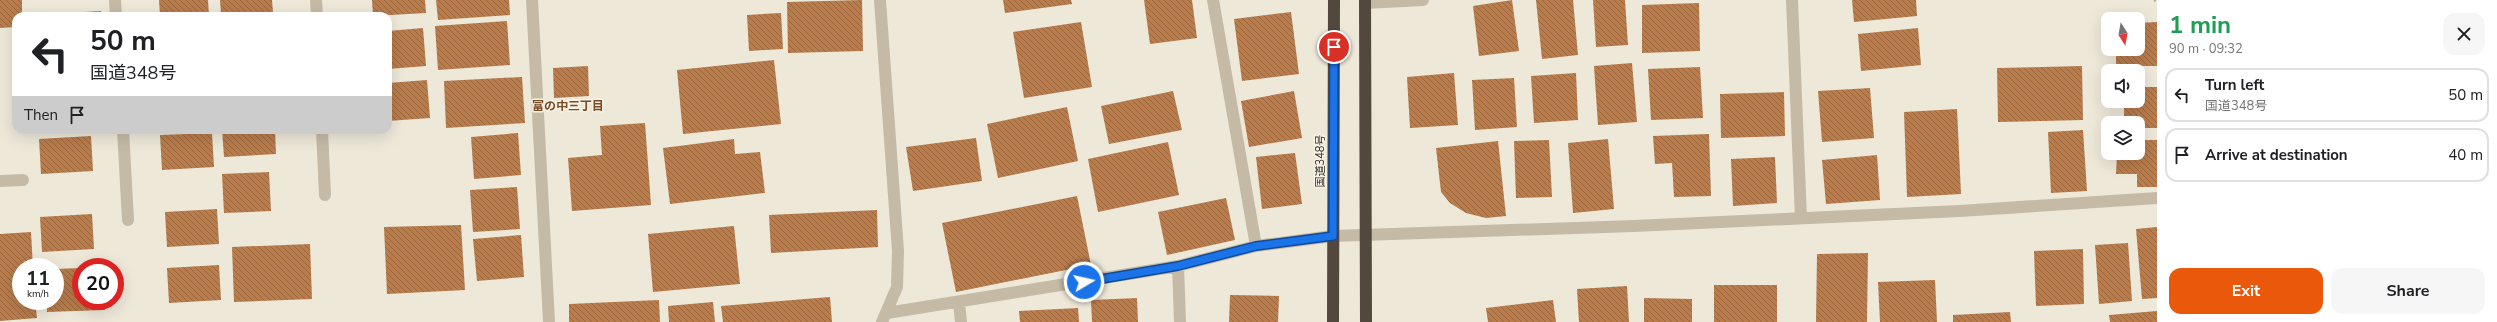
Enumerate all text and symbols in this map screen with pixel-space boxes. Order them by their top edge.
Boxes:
text: 1 min [2169,9,2231,41]
north arrow [2101,12,2145,56]
map controls [2101,12,2145,160]
button: close [2443,13,2485,55]
text: 50 m [90,22,156,60]
icon: left [24,28,76,80]
pin [1317,30,1351,64]
icon: arrive [1323,36,1345,58]
text: 90 m · 09:32 [2169,40,2243,58]
text: 国道348号 [90,61,176,85]
button: sound [2101,64,2145,108]
text: Turn left [2205,75,2264,95]
icon: left [2171,84,2193,106]
text: 50 m [2448,85,2483,105]
text: 国道348号 [2205,97,2267,115]
district label: 富の中三丁目 [532,98,604,114]
icon: arrive [66,104,88,126]
text: Then [24,105,58,125]
button: layers [2101,116,2145,160]
street label: 国道348号 [1313,135,1328,187]
icon: arrive [2171,144,2193,166]
text: Arrive at destination [2205,145,2348,165]
text: 40 m [2448,145,2483,165]
speed limit sign: 20 [72,258,124,310]
position arrow [1063,261,1105,303]
text: 11 [26,265,50,292]
button: Exit [2169,268,2323,314]
button: Share [2331,268,2485,314]
text: km/h [27,287,49,301]

